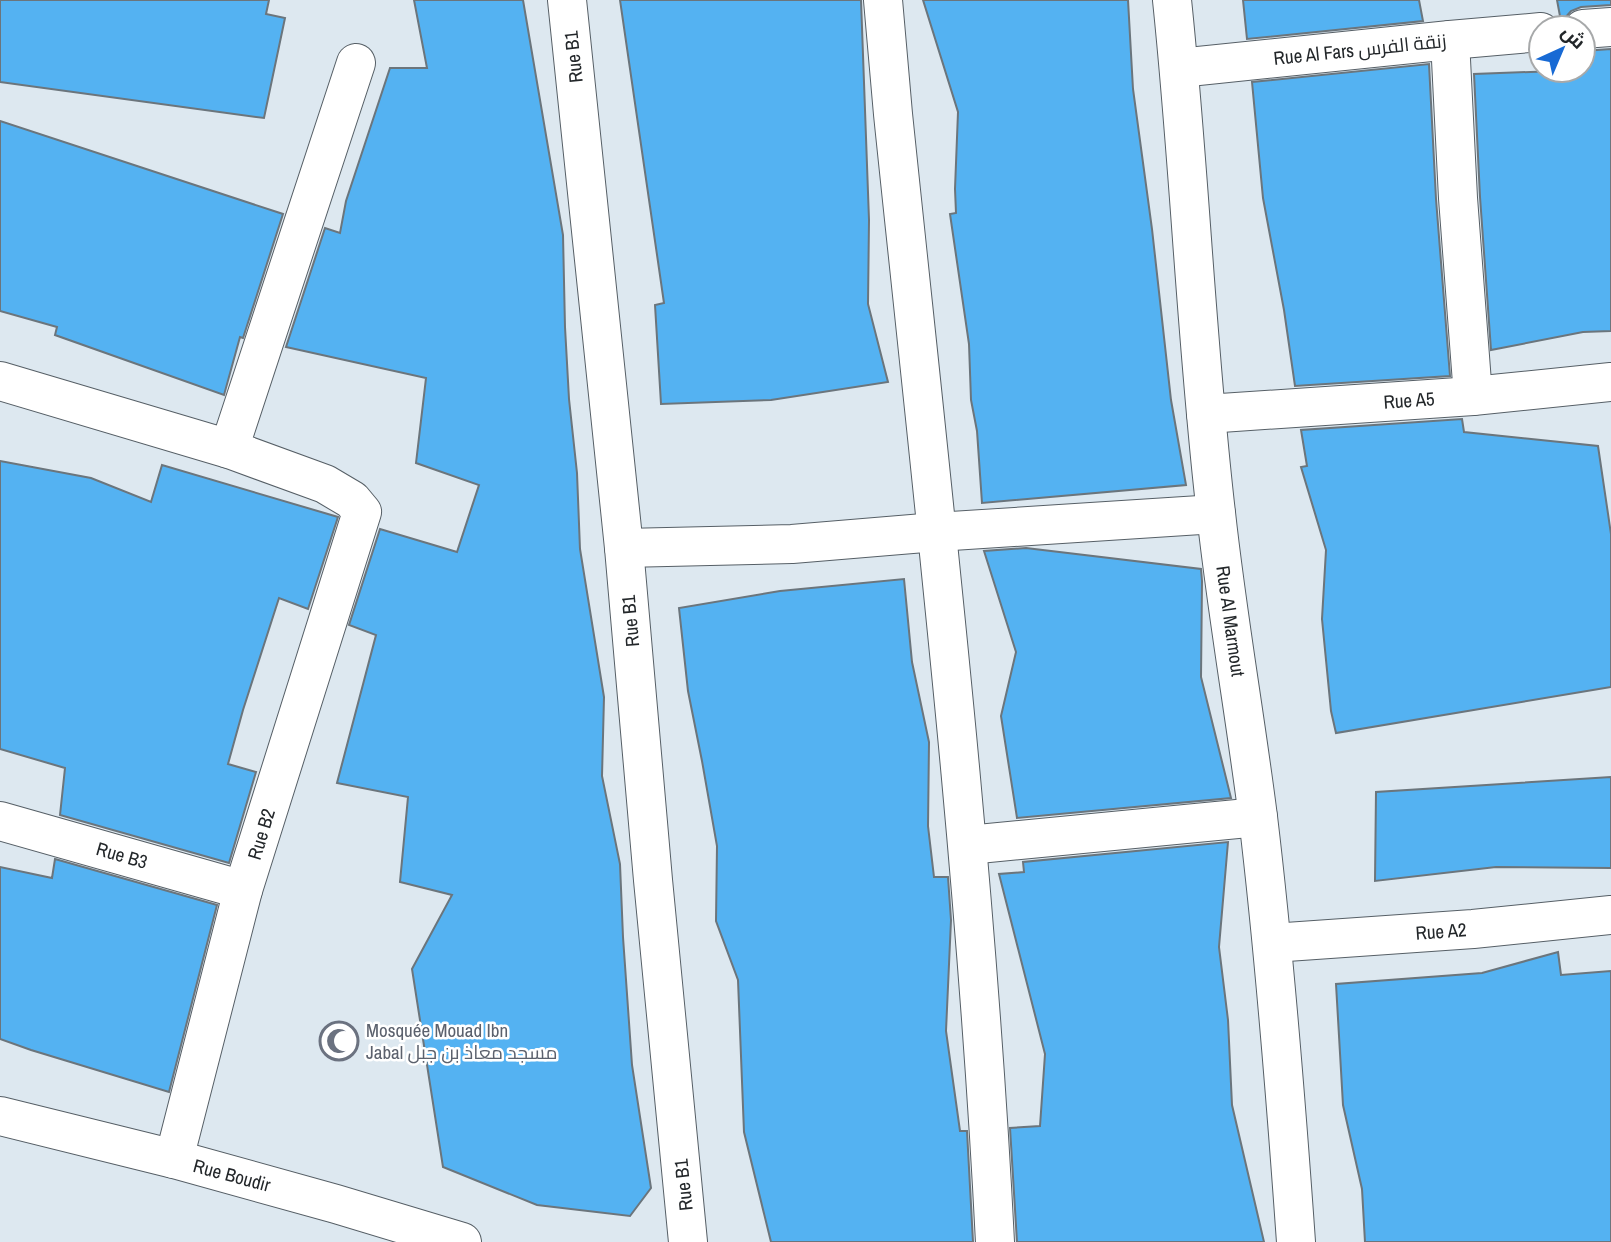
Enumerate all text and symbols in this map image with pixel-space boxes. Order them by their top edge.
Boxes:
north arrow [1527,14,1597,84]
text: ش [1556,19,1592,55]
street label: Rue Al Fars زنقة الفرس [1272,27,1448,71]
street label: Rue B1 [557,29,589,84]
street label: Rue A5 [1383,385,1436,415]
street label: Rue Al Marmout [1210,564,1252,679]
street label: Rue B1 [615,594,645,648]
street label: Rue B2 [241,805,281,863]
street label: Rue B3 [93,835,151,875]
street label: Rue A2 [1415,916,1467,946]
place label: Mosquée Mouad Ibn Jabal مسجد معاذ بن جبل [366,1017,558,1065]
mosque icon: Mosquée Mouad Ibn Jabal مسجد معاذ بن جبل [318,1020,360,1062]
street label: Rue Boudir [191,1152,274,1198]
street label: Rue B1 [667,1157,699,1212]

